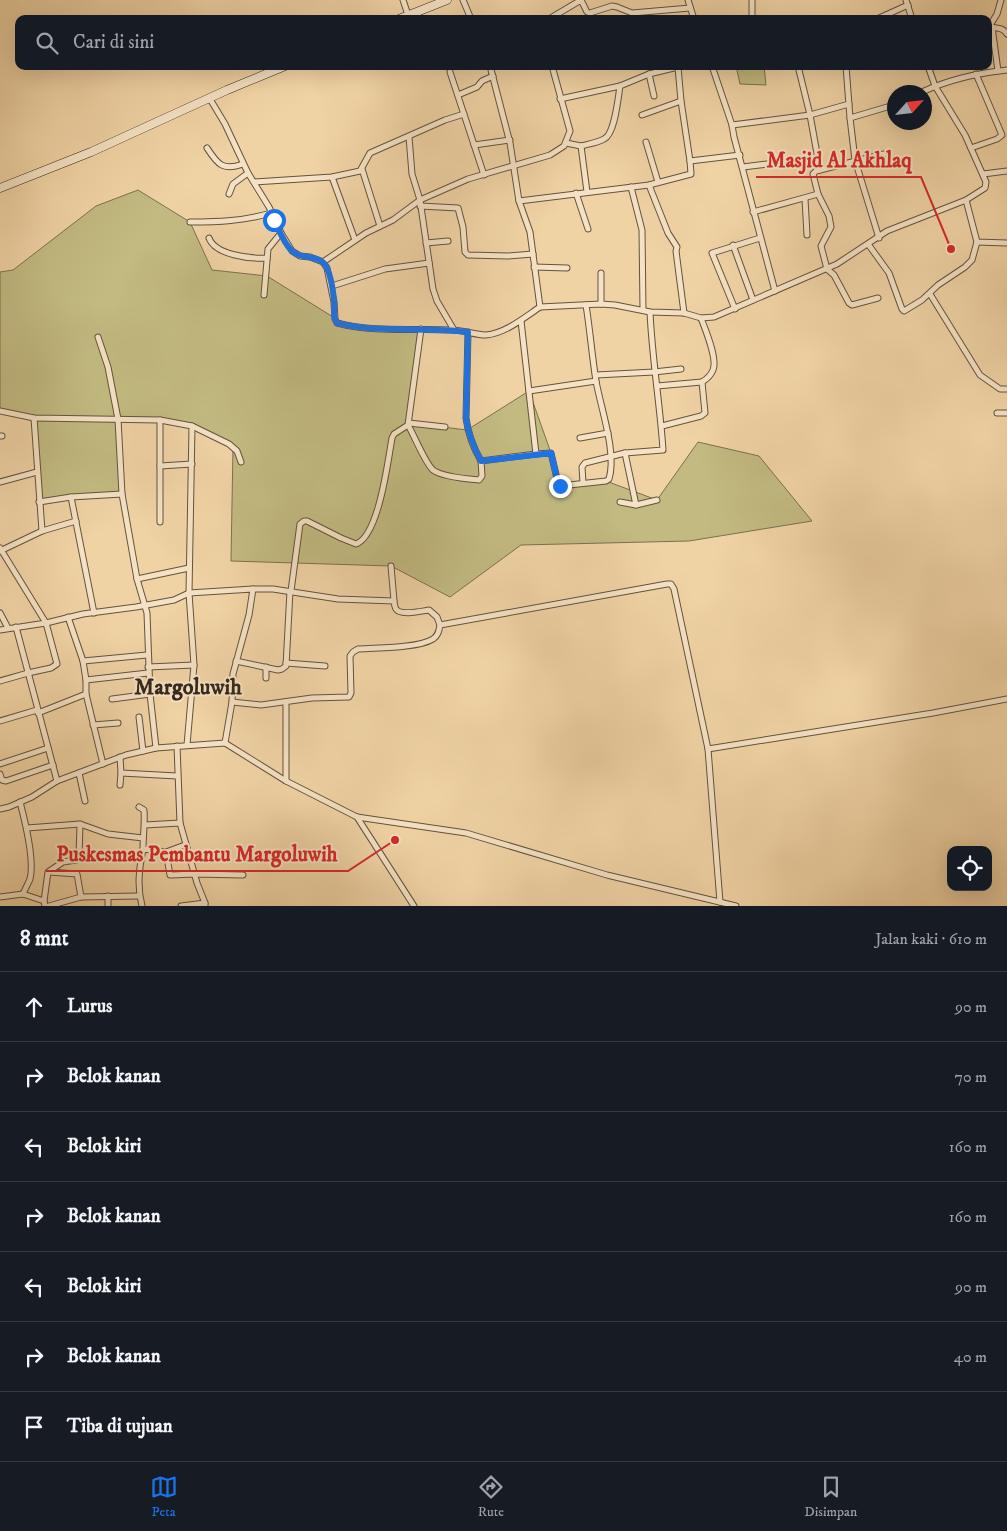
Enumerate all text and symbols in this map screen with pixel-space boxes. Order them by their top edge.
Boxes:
search box [15,15,992,70]
icon: search [33,29,61,57]
text: Cari di sini [73,31,154,54]
north arrow [887,85,932,130]
callout: Masjid Al Akhlaq [756,141,921,177]
text: Masjid Al Akhlaq [766,148,913,175]
route start [263,209,286,232]
route end [549,475,572,498]
district label: Margoluwih [134,674,242,701]
callout: Puskesmas Pembantu Margoluwih [46,835,348,871]
text: Puskesmas Pembantu Margoluwih [56,842,339,868]
map controls [947,846,992,891]
button: locate [947,846,992,891]
text: 8 mnt [20,926,68,952]
text: Jalan kaki · 610 m [875,929,987,949]
icon: ahead [20,993,48,1021]
text: Lurus [67,995,112,1018]
text: 90 m [955,997,987,1017]
icon: right [20,1063,48,1091]
text: Belok kanan [67,1065,161,1088]
text: 70 m [955,1067,987,1087]
icon: left [20,1133,48,1161]
text: Belok kiri [67,1135,141,1158]
text: 160 m [949,1137,987,1157]
icon: right [20,1203,48,1231]
text: Belok kanan [67,1205,161,1228]
text: 160 m [949,1207,987,1227]
icon: left [20,1273,48,1301]
text: Belok kiri [67,1275,141,1298]
text: 90 m [955,1277,987,1297]
icon: right [20,1343,48,1371]
text: Belok kanan [67,1345,161,1368]
text: 40 m [954,1347,987,1367]
icon: arrive [20,1413,48,1441]
text: Tiba di tujuan [67,1415,173,1438]
tab: Peta [150,1473,178,1521]
tab: Rute [477,1473,505,1521]
tab: Disimpan [804,1473,857,1521]

